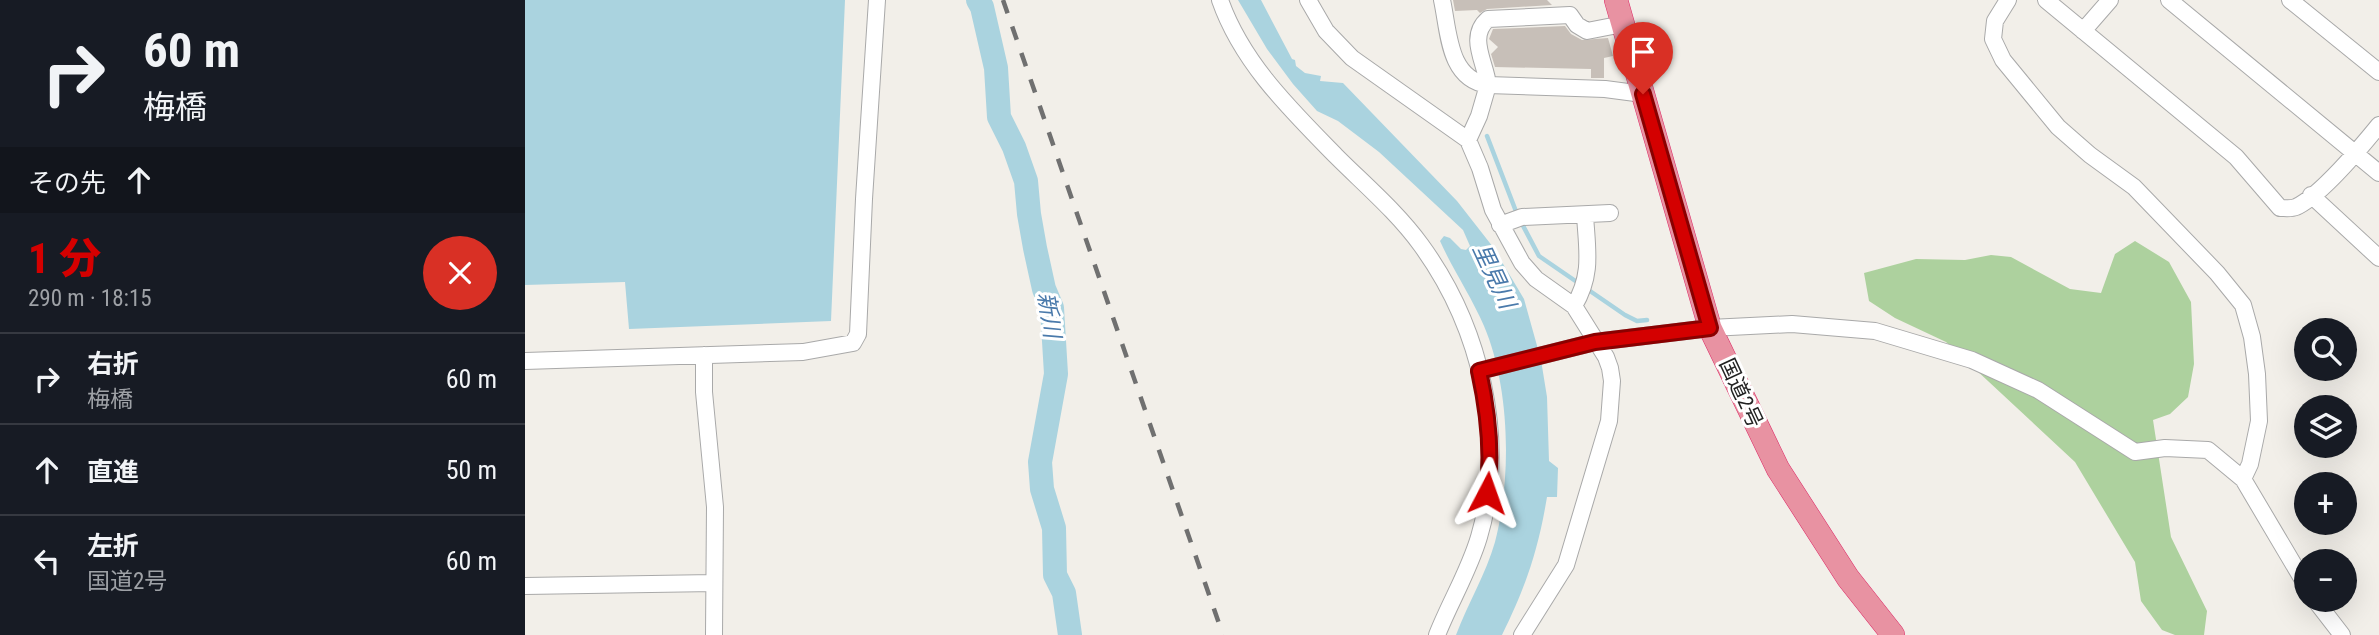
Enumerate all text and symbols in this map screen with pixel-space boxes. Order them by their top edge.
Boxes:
text: 60 m [143,22,240,79]
pin [1613,22,1673,94]
icon: right [28,28,119,119]
icon: arrive [1624,33,1662,71]
text: 梅橋 [143,88,207,126]
icon: ahead [120,161,158,199]
text: その先 [28,168,106,198]
text: 1 分 [28,234,101,283]
button: close [423,236,497,310]
water label: 里見川 [1467,239,1522,316]
text: 290 m · 18:15 [28,285,152,312]
water label: 新川 [1032,290,1066,343]
map controls [2294,318,2357,612]
button: search [2294,318,2357,381]
text: 右折 [87,349,139,379]
street label: 国道2号 [1715,355,1767,431]
icon: right [28,360,66,398]
text: 60 m [446,364,497,394]
text: 梅橋 [87,386,133,413]
button: layers [2294,395,2357,458]
icon: ahead [28,451,66,489]
text: 50 m [446,455,497,485]
position arrow [1450,456,1524,530]
text: 直進 [87,457,139,487]
button: + [2294,472,2357,535]
text: 左折 [87,531,139,561]
icon: left [28,542,66,580]
text: 60 m [446,546,497,576]
button: − [2294,549,2357,612]
text: 国道2号 [87,568,167,595]

